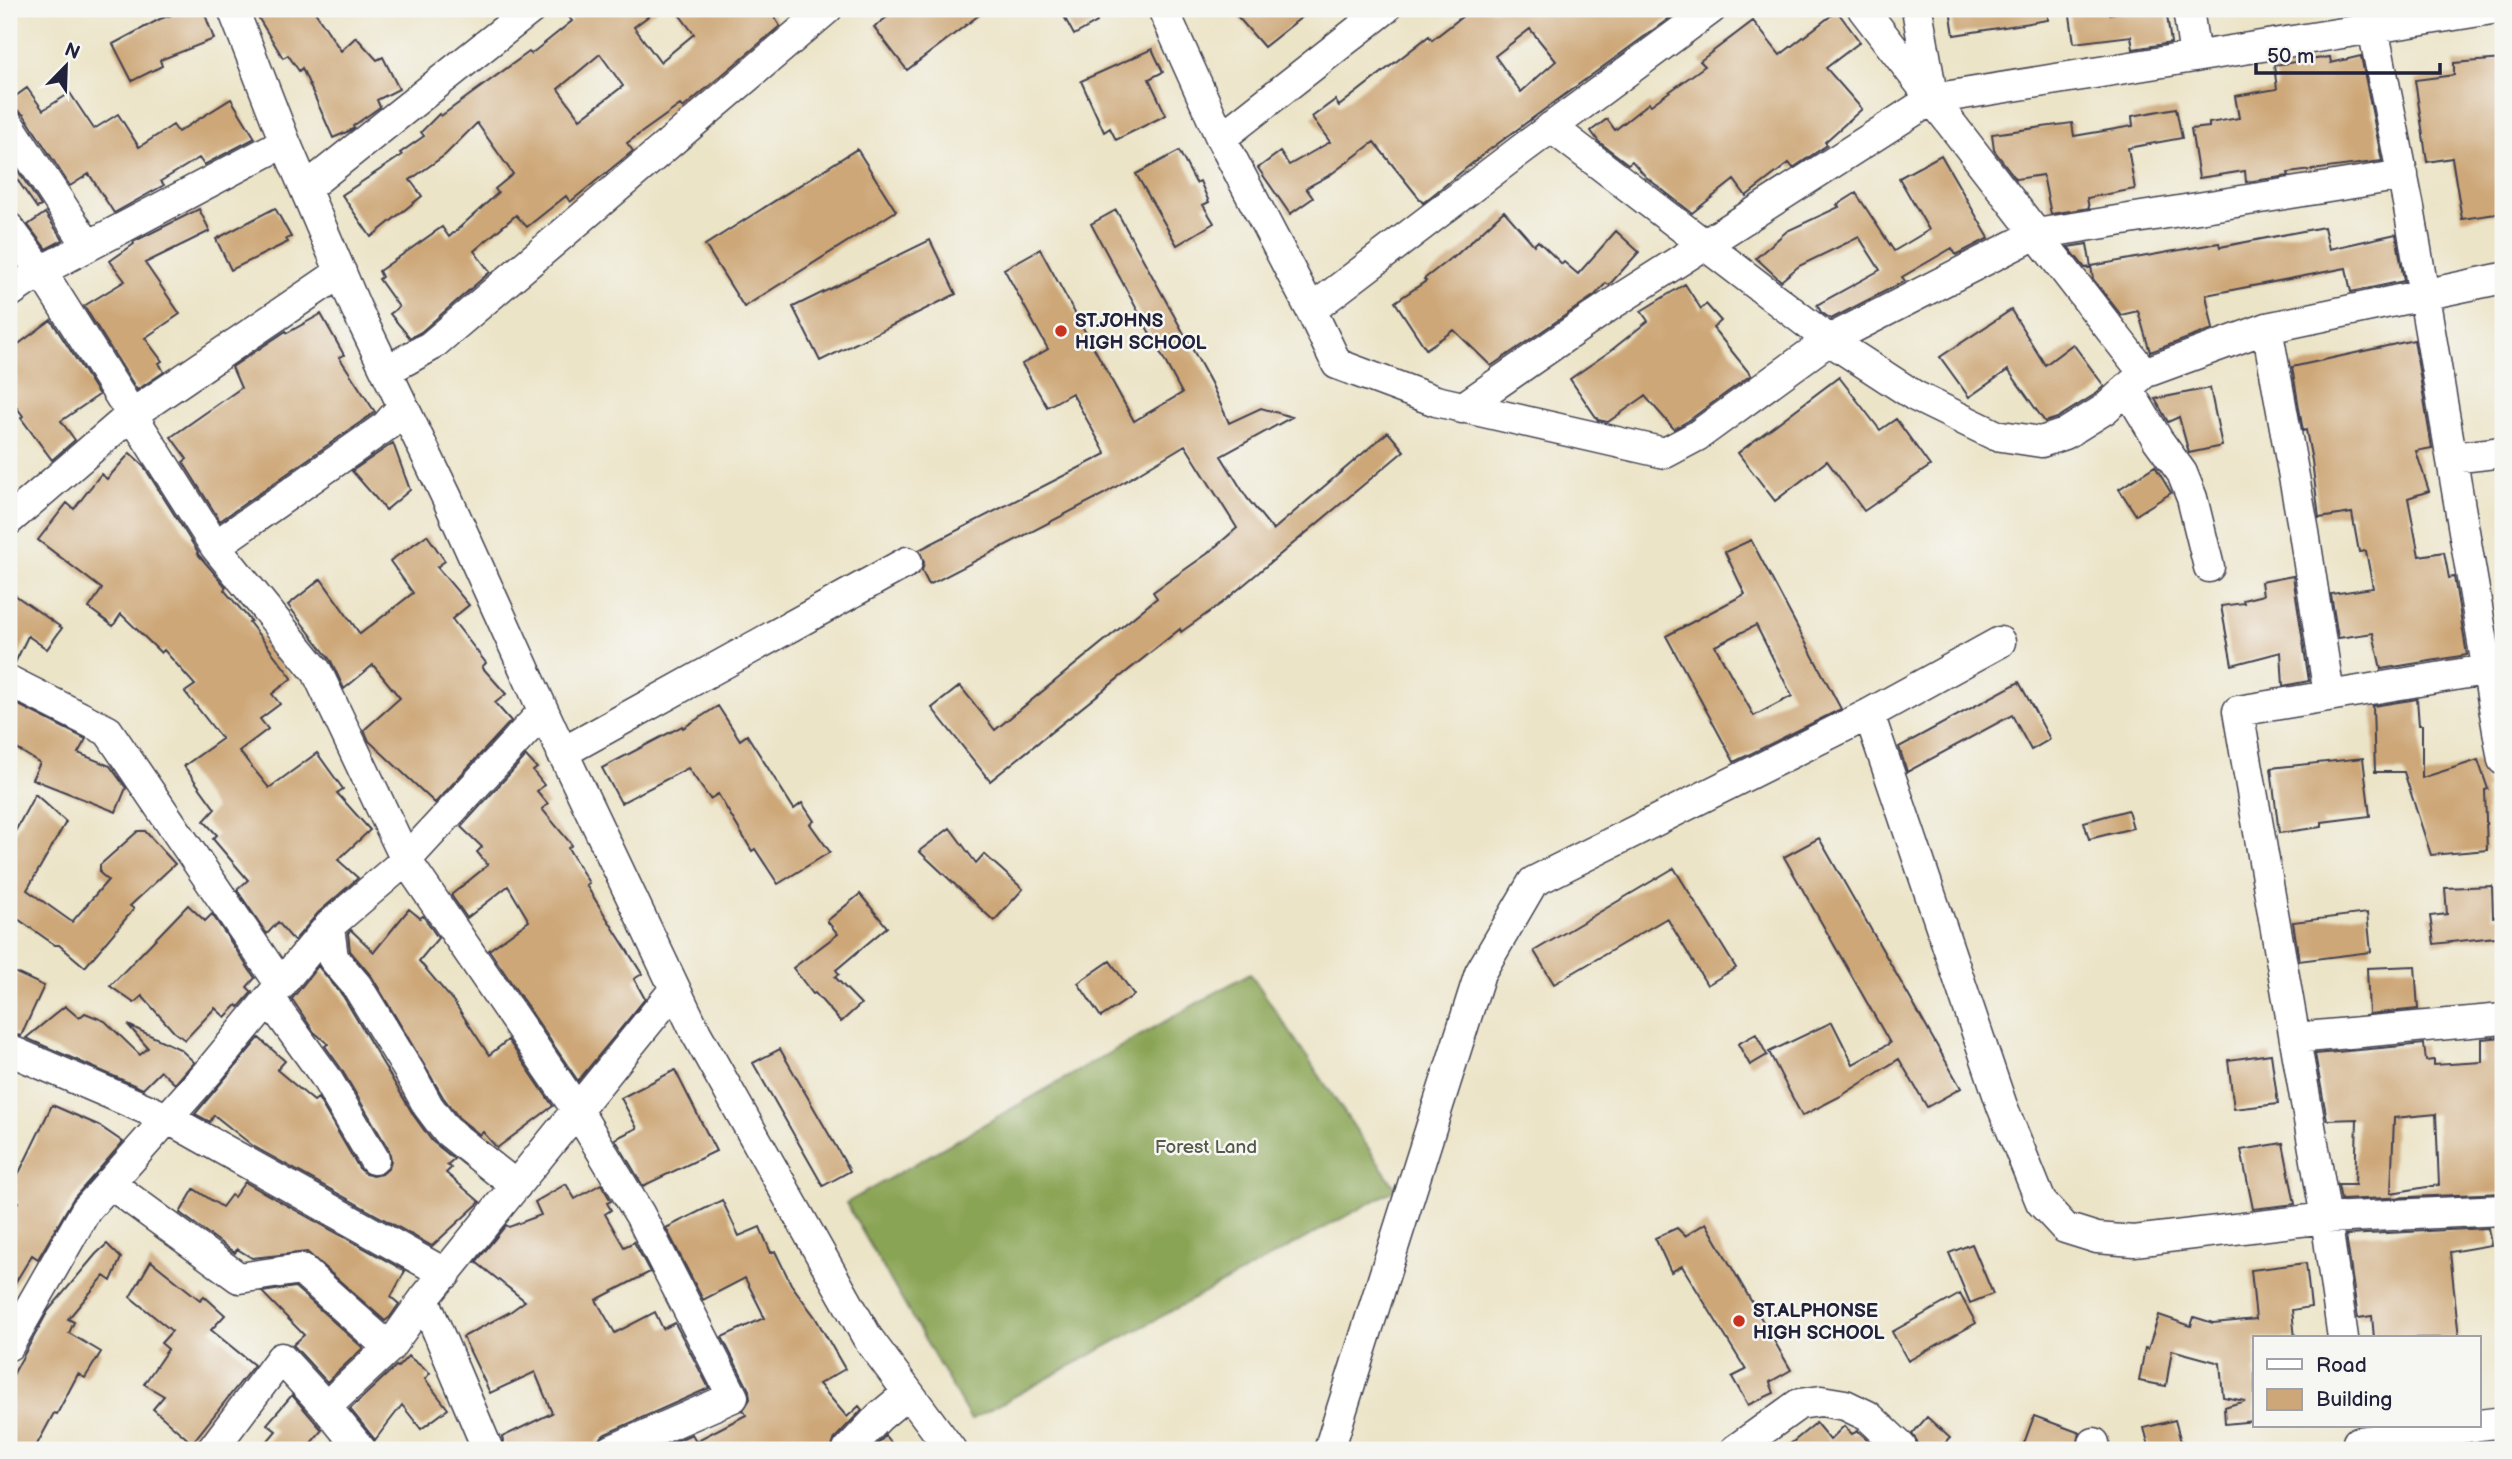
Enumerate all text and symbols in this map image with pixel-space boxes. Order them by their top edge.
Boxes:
north arrow [32,32,102,102]
scale bar [2256,32,2440,76]
text: N [61,38,83,65]
text: 50 m [2267,44,2314,69]
place label: ST.JOHNS HIGH SCHOOL [1075,310,1207,355]
marker: ST.JOHNS HIGH SCHOOL [1053,323,1069,339]
park label: Forest Land [1155,1136,1257,1159]
place label: ST.ALPHONSE HIGH SCHOOL [1753,1300,1885,1345]
marker: ST.ALPHONSE HIGH SCHOOL [1731,1313,1747,1329]
legend [2253,1336,2480,1428]
text: Road [2316,1353,2367,1378]
text: Building [2316,1387,2392,1412]

